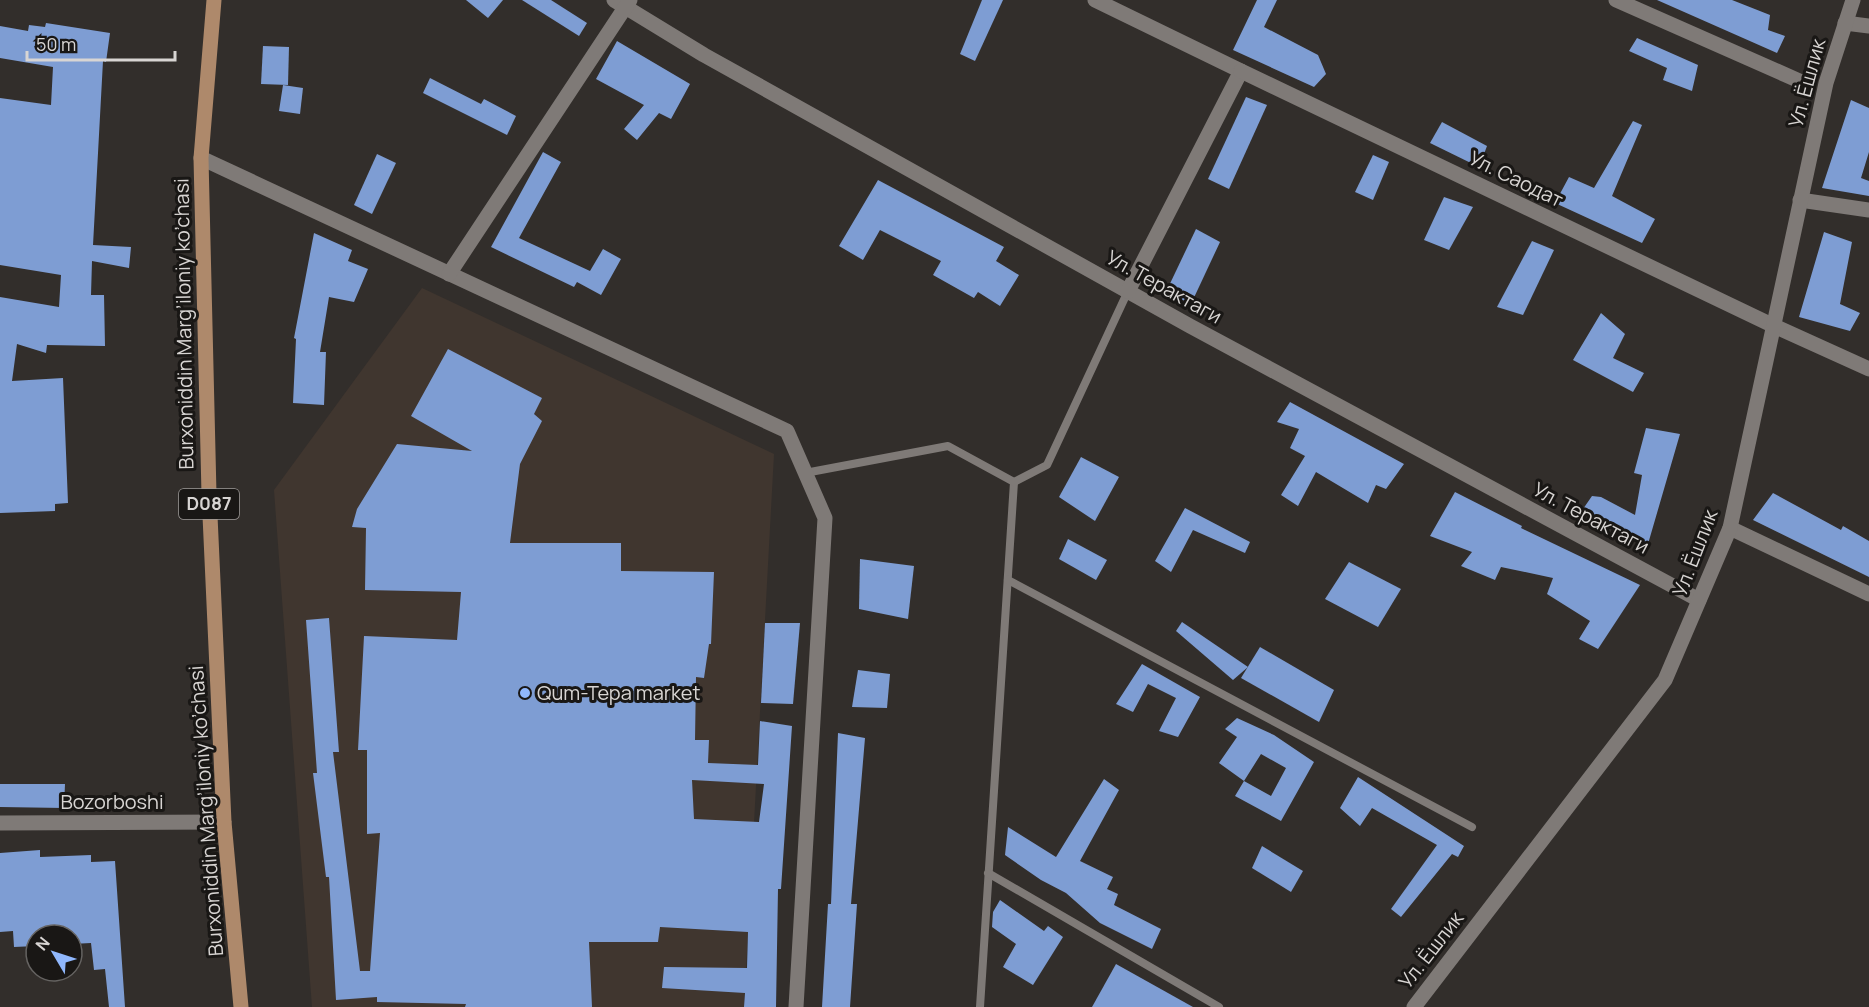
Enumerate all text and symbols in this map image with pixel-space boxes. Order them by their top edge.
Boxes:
scale bar [27,24,176,62]
text: 50 m [36,32,76,56]
street label: Ул. Ёшлик [1782,34,1832,130]
street label: Ул. Саодат [1465,144,1568,213]
street label: Burxoniddin Marg’iloniy ko’chasi [167,178,200,470]
street label: Ул. Терактаги [1102,244,1227,329]
street label: Ул. Терактаги [1528,476,1654,560]
road number: D087 [179,489,239,519]
street label: Ул. Ёшлик [1666,505,1724,600]
street label: Burxoniddin Marg’iloniy ko’chasi [182,665,229,957]
place label: Qum-Tepa market [537,679,700,706]
marker: Qum-Tepa market [518,686,532,700]
street label: Bozorboshi [60,788,164,815]
street label: Ул. Ёшлик [1392,905,1470,994]
north arrow [24,923,84,983]
text: N [30,932,55,955]

